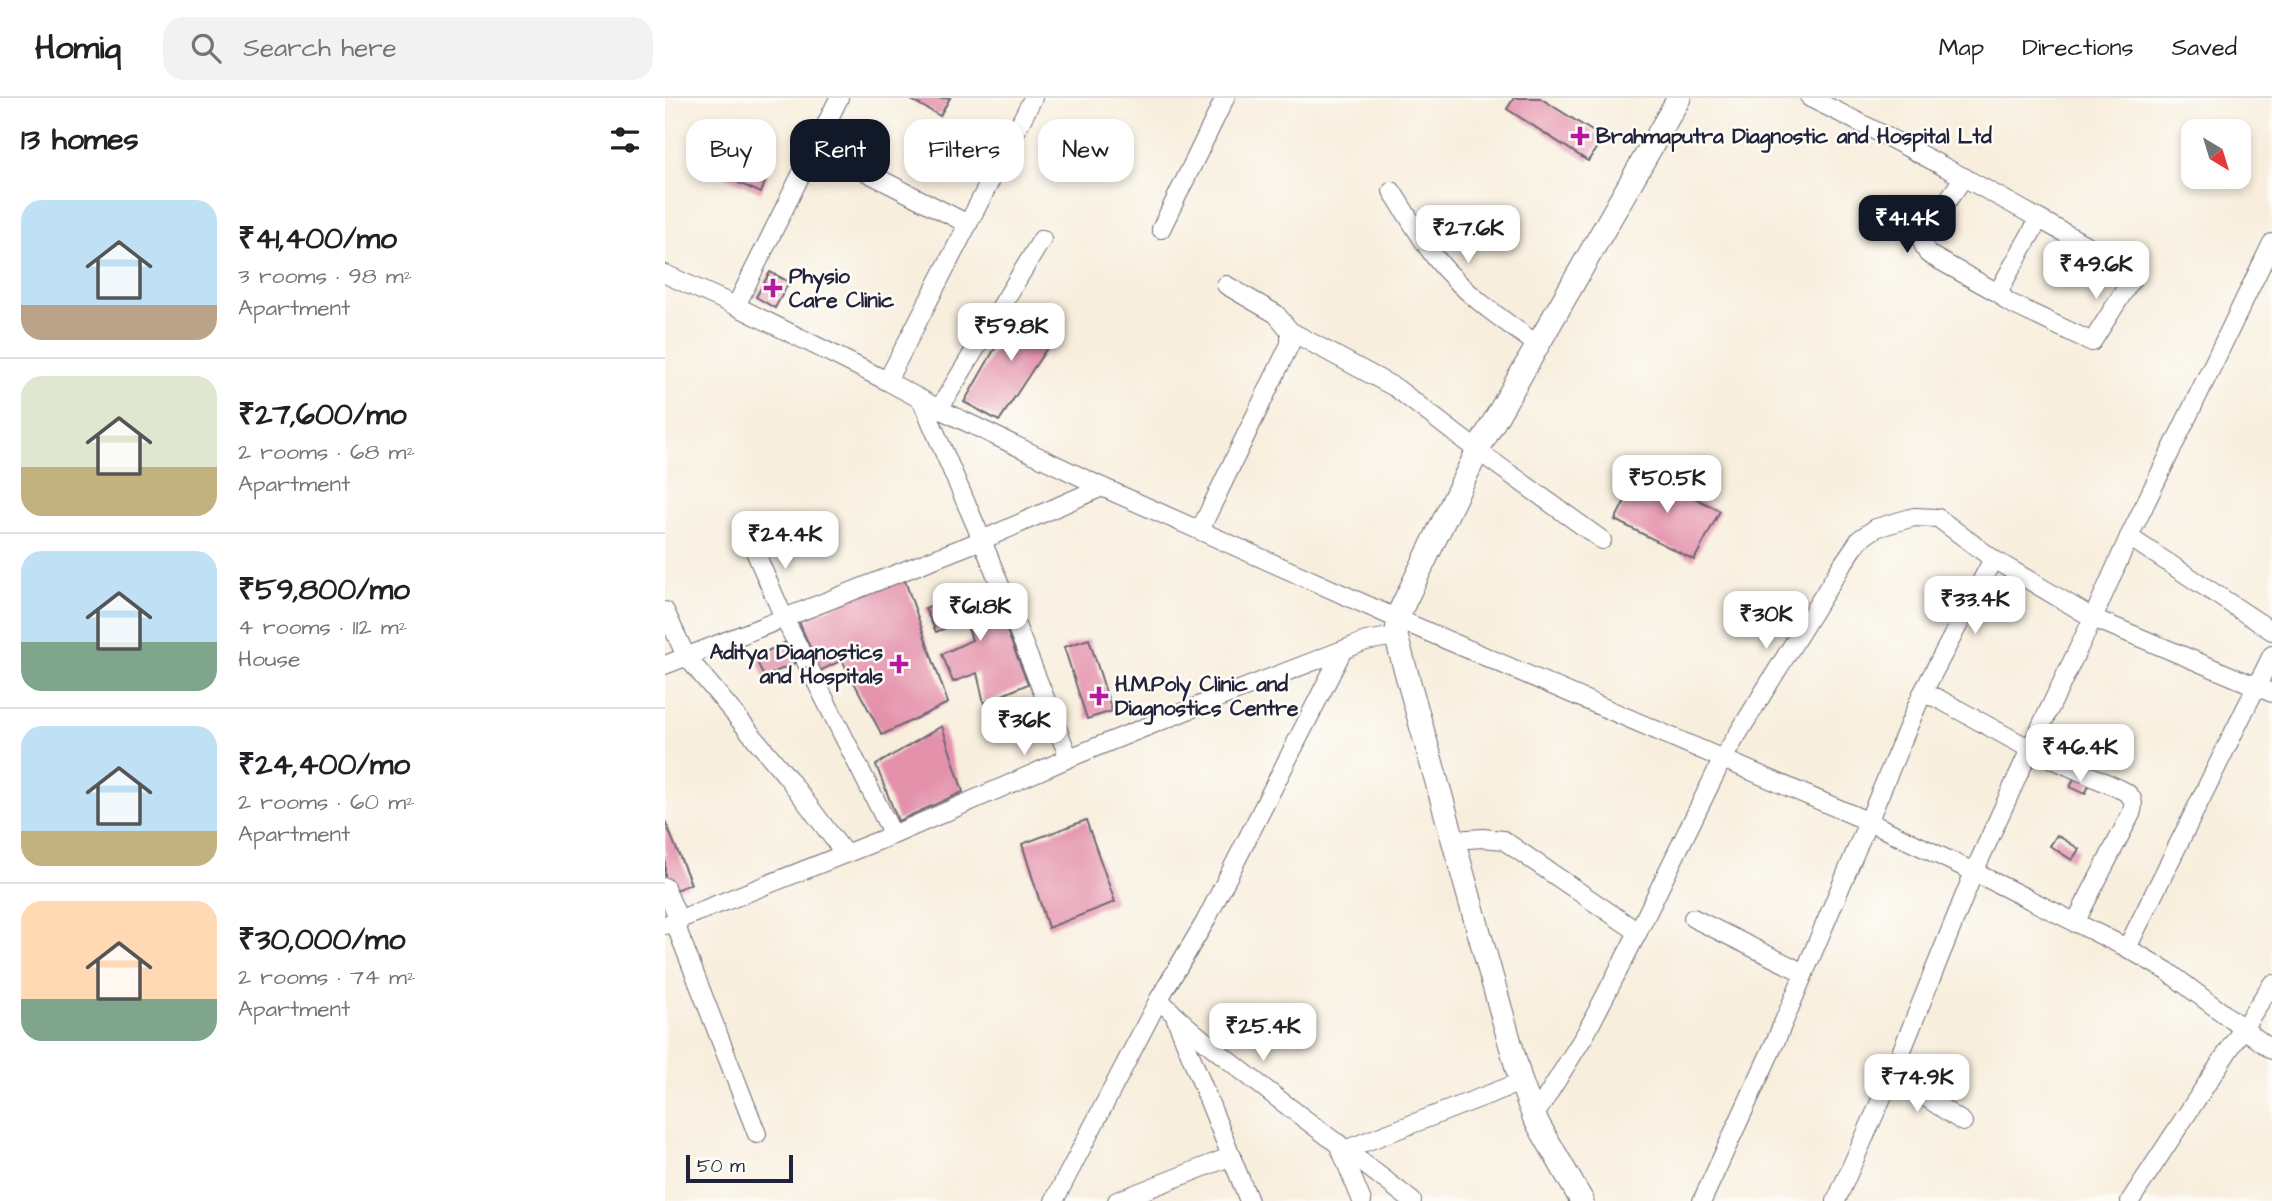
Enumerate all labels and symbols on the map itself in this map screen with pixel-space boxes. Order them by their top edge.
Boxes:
north arrow [2181,119,2251,189]
place label: Brahmaputra Diagnostic and Hospital Ltd [1596,122,1992,153]
marker: Brahmaputra Diagnostic and Hospital Ltd [1570,126,1590,146]
pin: ₹41.4K [1850,195,1964,255]
pin: ₹27.6K [1411,206,1525,265]
pin: ₹49.6K [2039,242,2153,301]
place label: Physio Care Clinic [789,262,895,315]
marker: Physio Care Clinic [763,278,783,298]
pin: ₹59.8K [954,303,1068,363]
pin: ₹50.5K [1610,456,1724,515]
pin: ₹24.4K [728,512,842,571]
pin: ₹33.4K [1918,576,2032,636]
pin: ₹61.8K [923,584,1037,643]
pin: ₹30K [1725,592,1807,651]
place label: Aditya Diagnostics and Hospitals [710,638,883,692]
marker: Aditya Diagnostics and Hospitals [889,654,909,674]
place label: H.M.Poly Clinic and Diagnostics Centre [1115,670,1299,725]
marker: H.M.Poly Clinic and Diagnostics Centre [1089,686,1109,706]
pin: ₹36K [983,698,1065,757]
pin: ₹46.4K [2023,724,2137,784]
pin: ₹25.4K [1206,1004,1320,1063]
pin: ₹74.9K [1860,1054,1974,1114]
scale bar [686,1152,793,1184]

